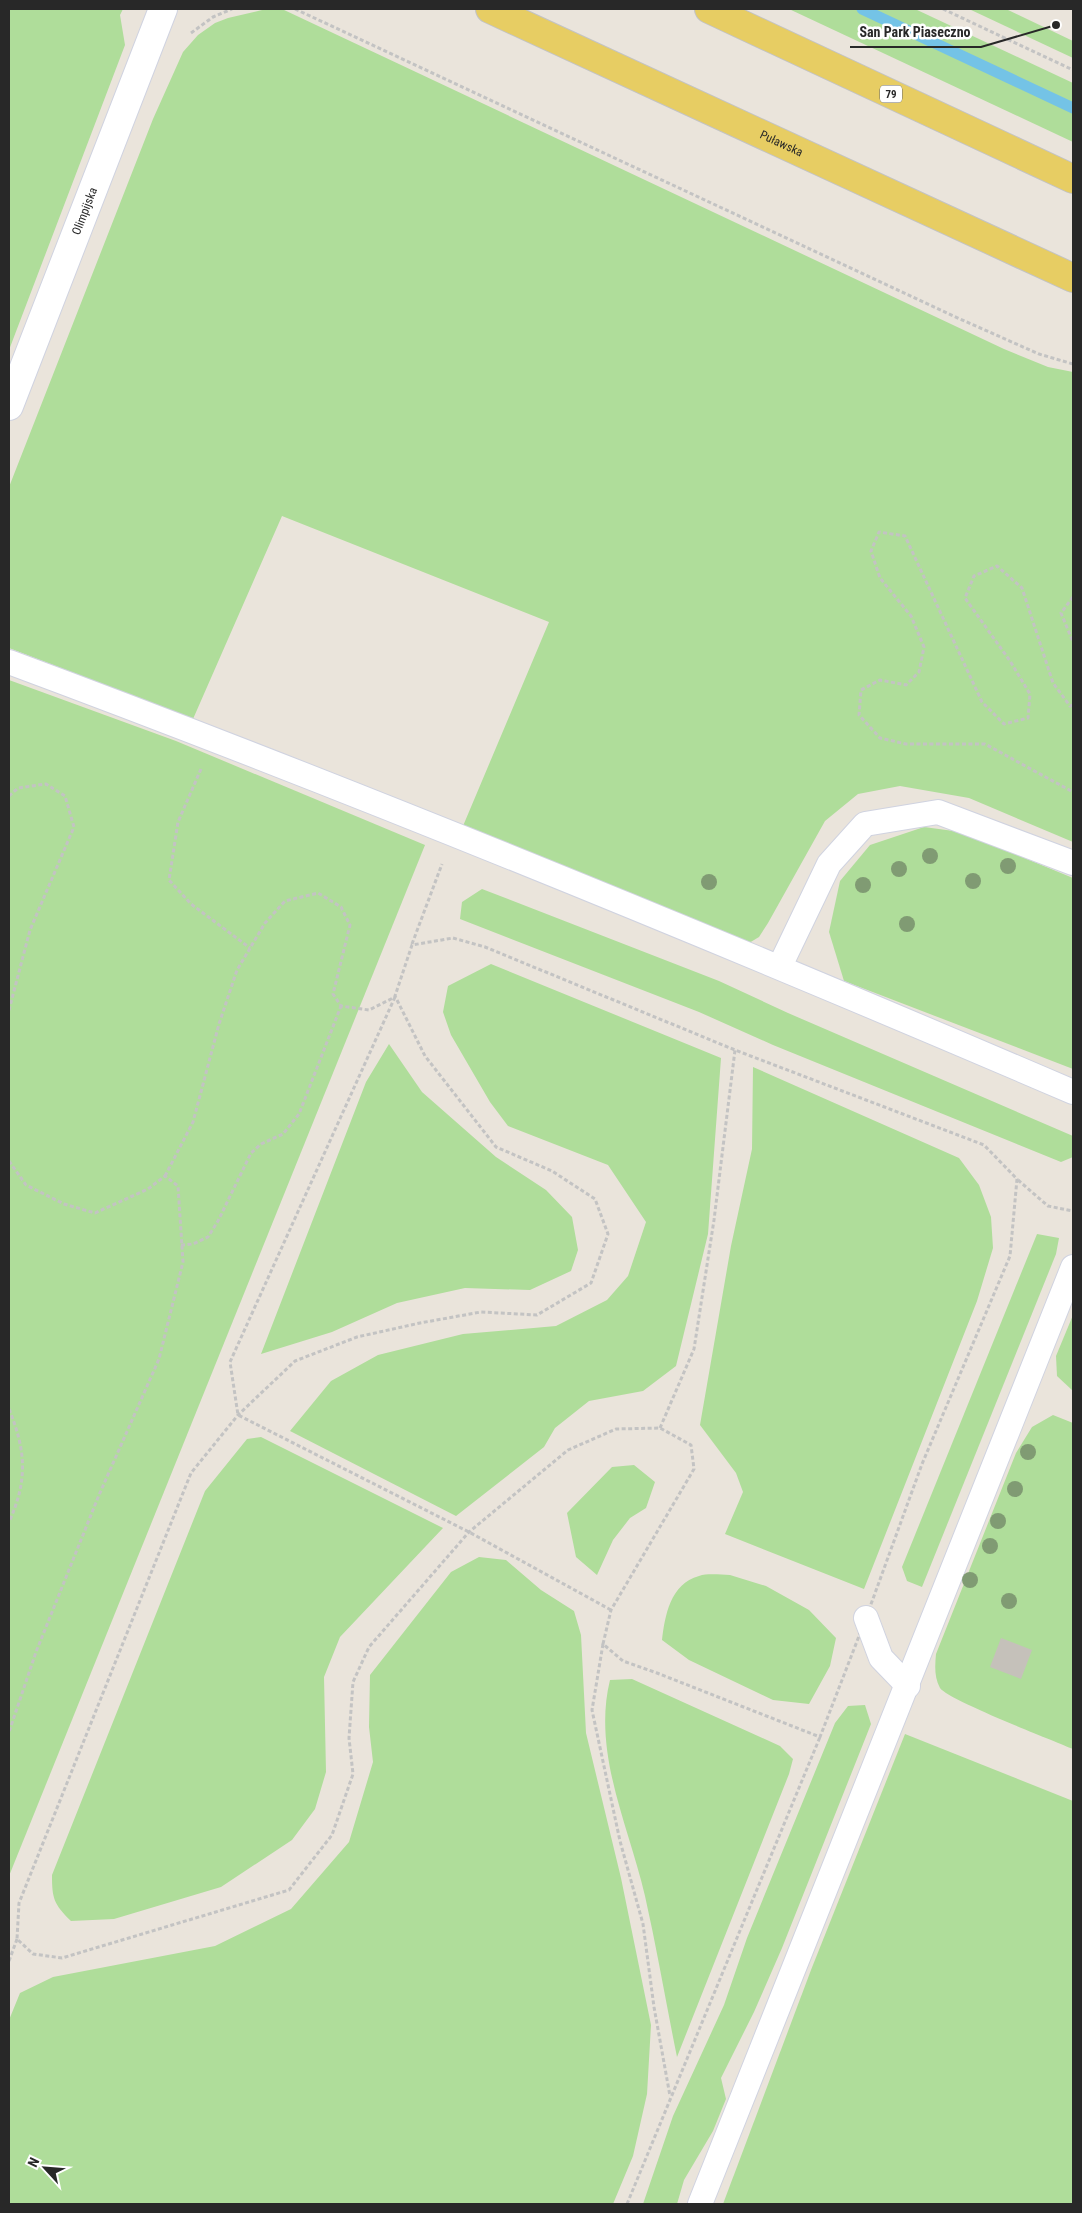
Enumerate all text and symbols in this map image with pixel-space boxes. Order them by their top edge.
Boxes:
callout: San Park Piaseczno [850,18,981,47]
text: San Park Piaseczno [859,24,971,40]
road number: 79 [880,86,902,102]
street label: Puławska [758,128,805,160]
street label: Olimpijska [69,185,100,237]
north arrow [20,2143,70,2193]
text: N [24,2155,42,2170]

